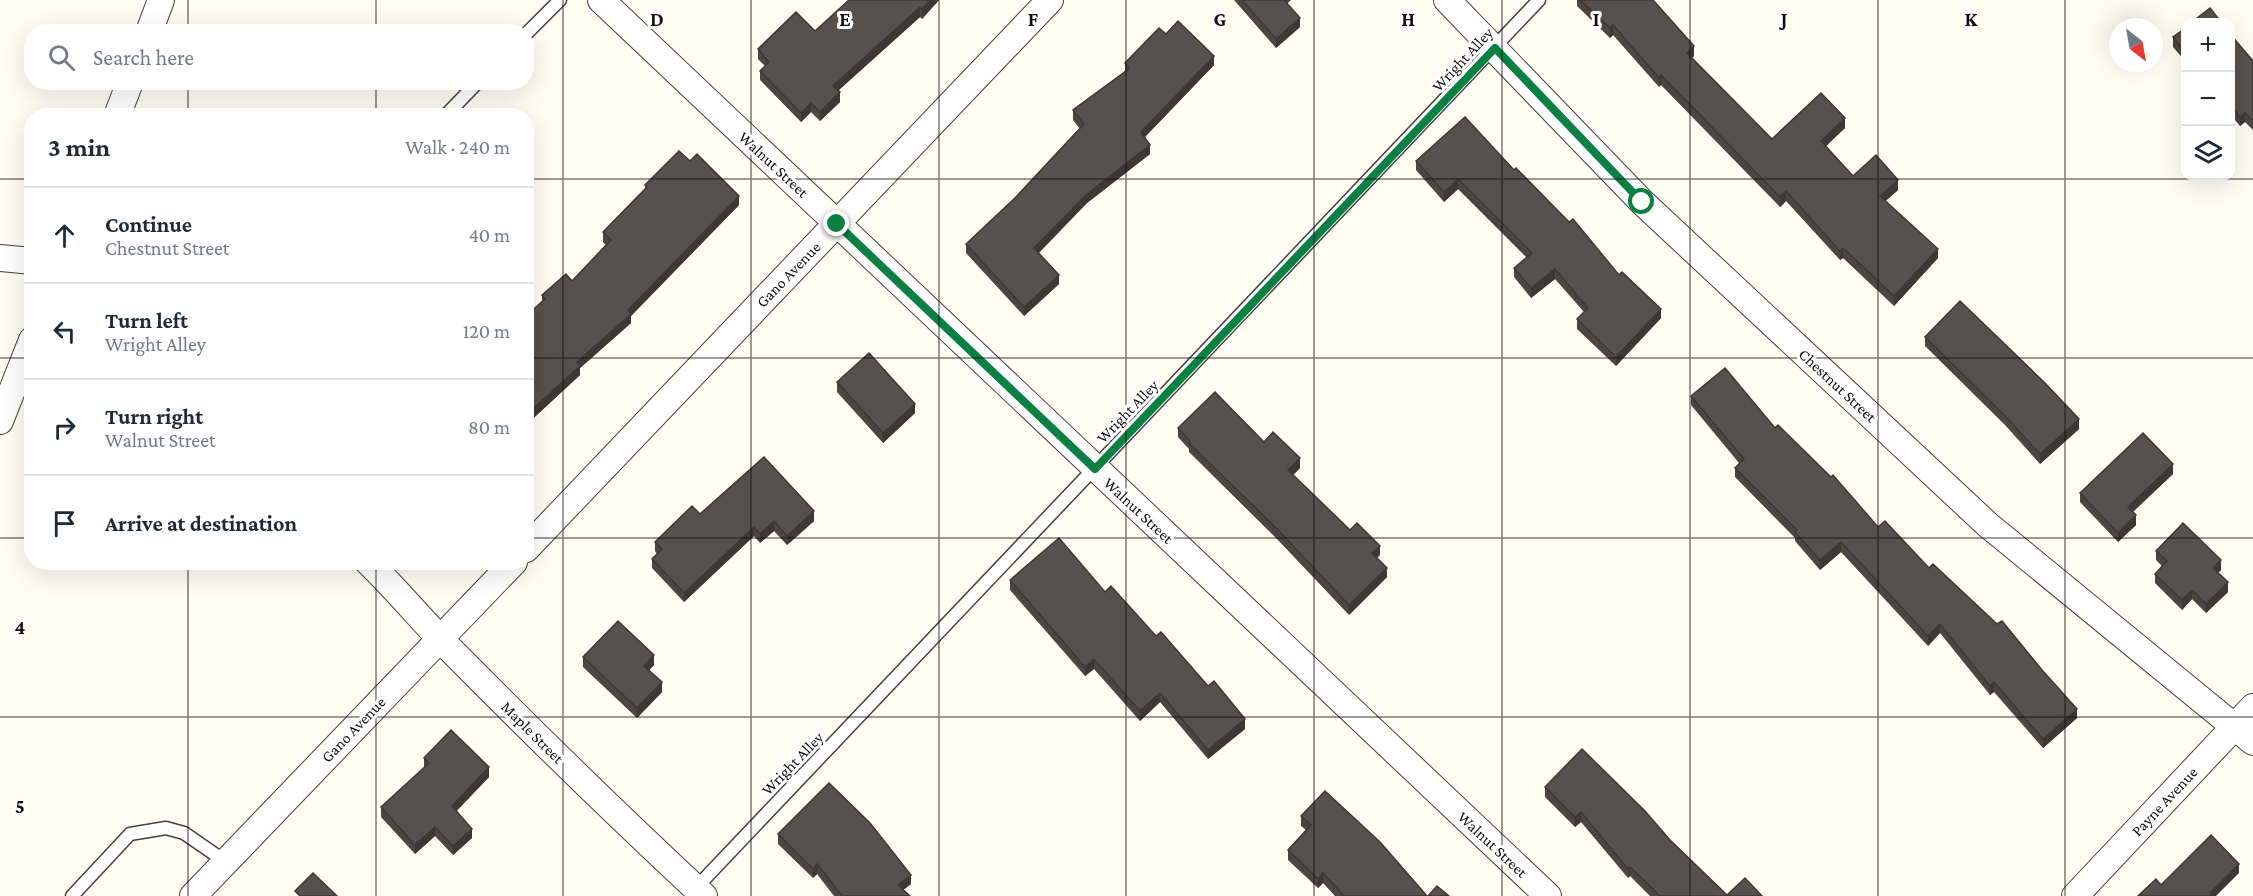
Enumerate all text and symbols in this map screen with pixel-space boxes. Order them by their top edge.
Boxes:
text: D [650,8,664,30]
text: E [839,8,851,30]
text: F [1028,8,1039,30]
text: G [1214,8,1227,30]
text: H [1401,8,1415,30]
text: I [1593,8,1600,30]
text: J [1779,8,1788,30]
text: K [1965,8,1979,30]
north arrow [2109,18,2163,72]
map controls [2181,18,2235,180]
button: + [2181,18,2235,72]
search box [24,24,534,90]
street label: Wright Alley [1429,24,1497,95]
icon: search [45,41,78,74]
text: Search here [93,45,194,70]
button: − [2181,72,2235,126]
button: layers [2181,126,2235,180]
street label: Walnut Street [736,128,812,201]
text: 3 min [48,133,110,162]
text: Walk · 240 m [405,136,510,158]
route start [1628,188,1654,214]
route end [823,210,849,236]
text: Continue [105,212,192,237]
icon: ahead [48,219,81,252]
text: 40 m [469,224,510,246]
text: Chestnut Street [105,237,229,259]
street label: Gano Avenue [753,238,824,311]
text: Turn left [105,308,188,333]
icon: left [48,315,81,348]
text: 120 m [463,320,510,342]
text: Wright Alley [105,333,206,355]
street label: Chestnut Street [1795,345,1880,426]
street label: Wright Alley [1093,376,1163,447]
text: Turn right [105,404,203,429]
icon: right [48,411,81,444]
text: 80 m [468,416,510,438]
text: Walnut Street [105,429,216,451]
street label: Walnut Street [1101,474,1177,547]
icon: arrive [48,507,81,540]
text: Arrive at destination [105,511,297,536]
text: 4 [15,616,26,638]
street label: Gano Avenue [318,693,389,766]
street label: Maple Street [497,698,568,768]
street label: Wright Alley [758,728,828,799]
street label: Payne Avenue [2128,763,2201,840]
text: 5 [15,795,25,817]
street label: Walnut Street [1455,808,1531,881]

